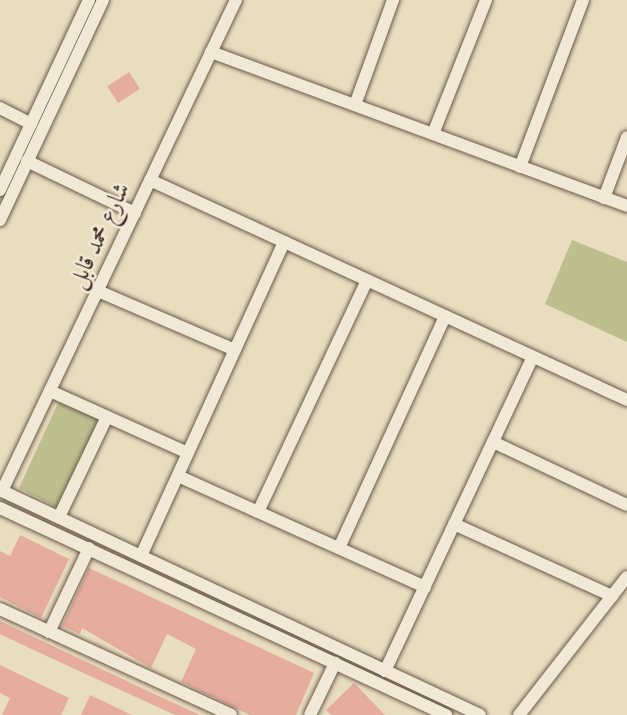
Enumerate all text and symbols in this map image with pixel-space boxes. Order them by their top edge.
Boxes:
street label: شارع محمد قابل [63,178,137,294]

